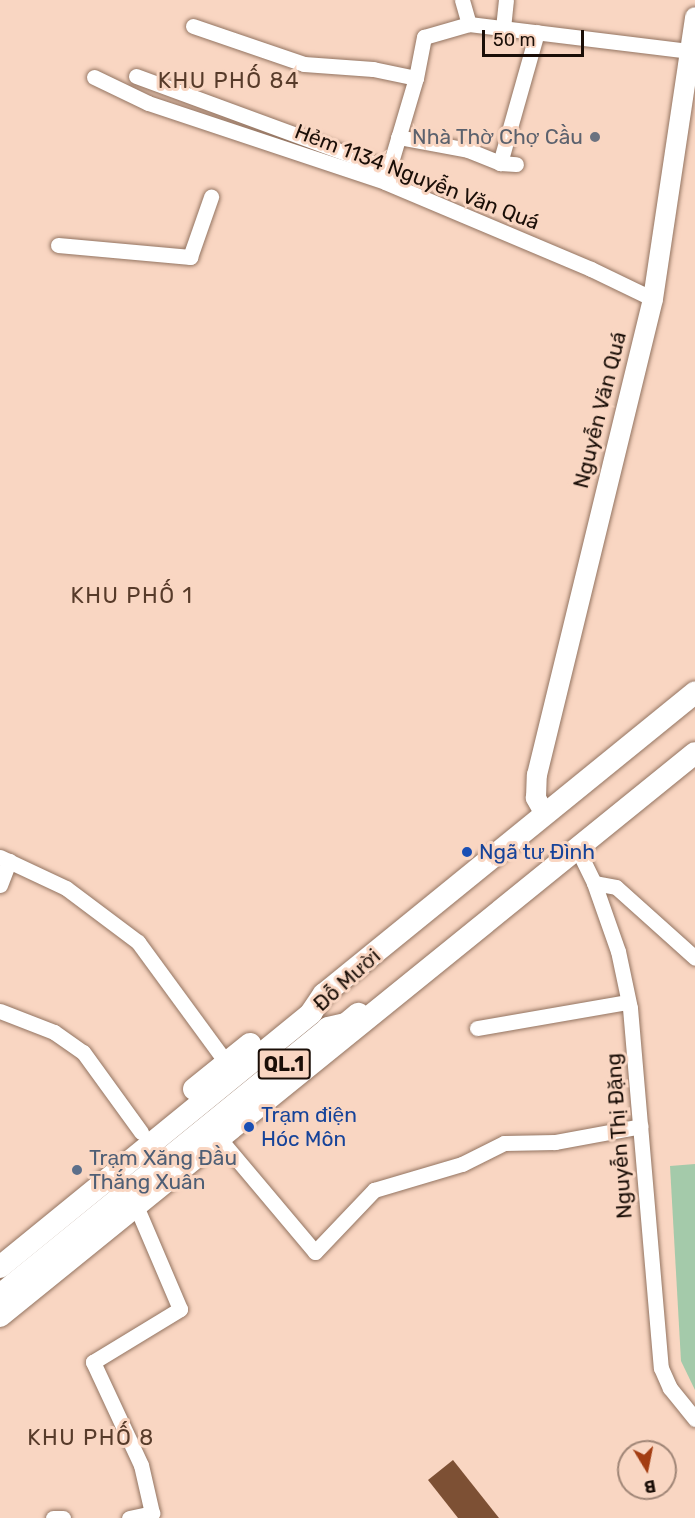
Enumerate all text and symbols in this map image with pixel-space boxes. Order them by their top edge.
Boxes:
scale bar [485,18,587,56]
text: 50 m [493,29,536,51]
district label: KHU PHỐ 84 [158,68,300,94]
street label: Hẻm 1134 Nguyễn Văn Quá [291,119,543,235]
place label: Nhà Thờ Chợ Cầu [412,124,583,150]
marker: Nhà Thờ Chợ Cầu [588,130,602,144]
street label: Nguyễn Văn Quá [568,329,632,491]
district label: KHU PHỐ 1 [71,583,193,609]
place label: Ngã tư Đình [479,839,596,865]
marker: Ngã tư Đình [460,845,474,859]
street label: Đỗ Mười [308,943,386,1017]
road number: QL.1 [257,1047,311,1081]
street label: Nguyễn Thị Đặng [601,1052,637,1220]
place label: Trạm điện Hóc Môn [261,1102,357,1152]
marker: Trạm điện Hóc Môn [242,1120,256,1134]
place label: Trạm Xăng Đầu Thắng Xuân [89,1145,237,1195]
marker: Trạm Xăng Đầu Thắng Xuân [70,1163,84,1177]
district label: KHU PHỐ 8 [27,1425,155,1451]
north arrow [617,1440,677,1500]
text: B [643,1476,657,1497]

